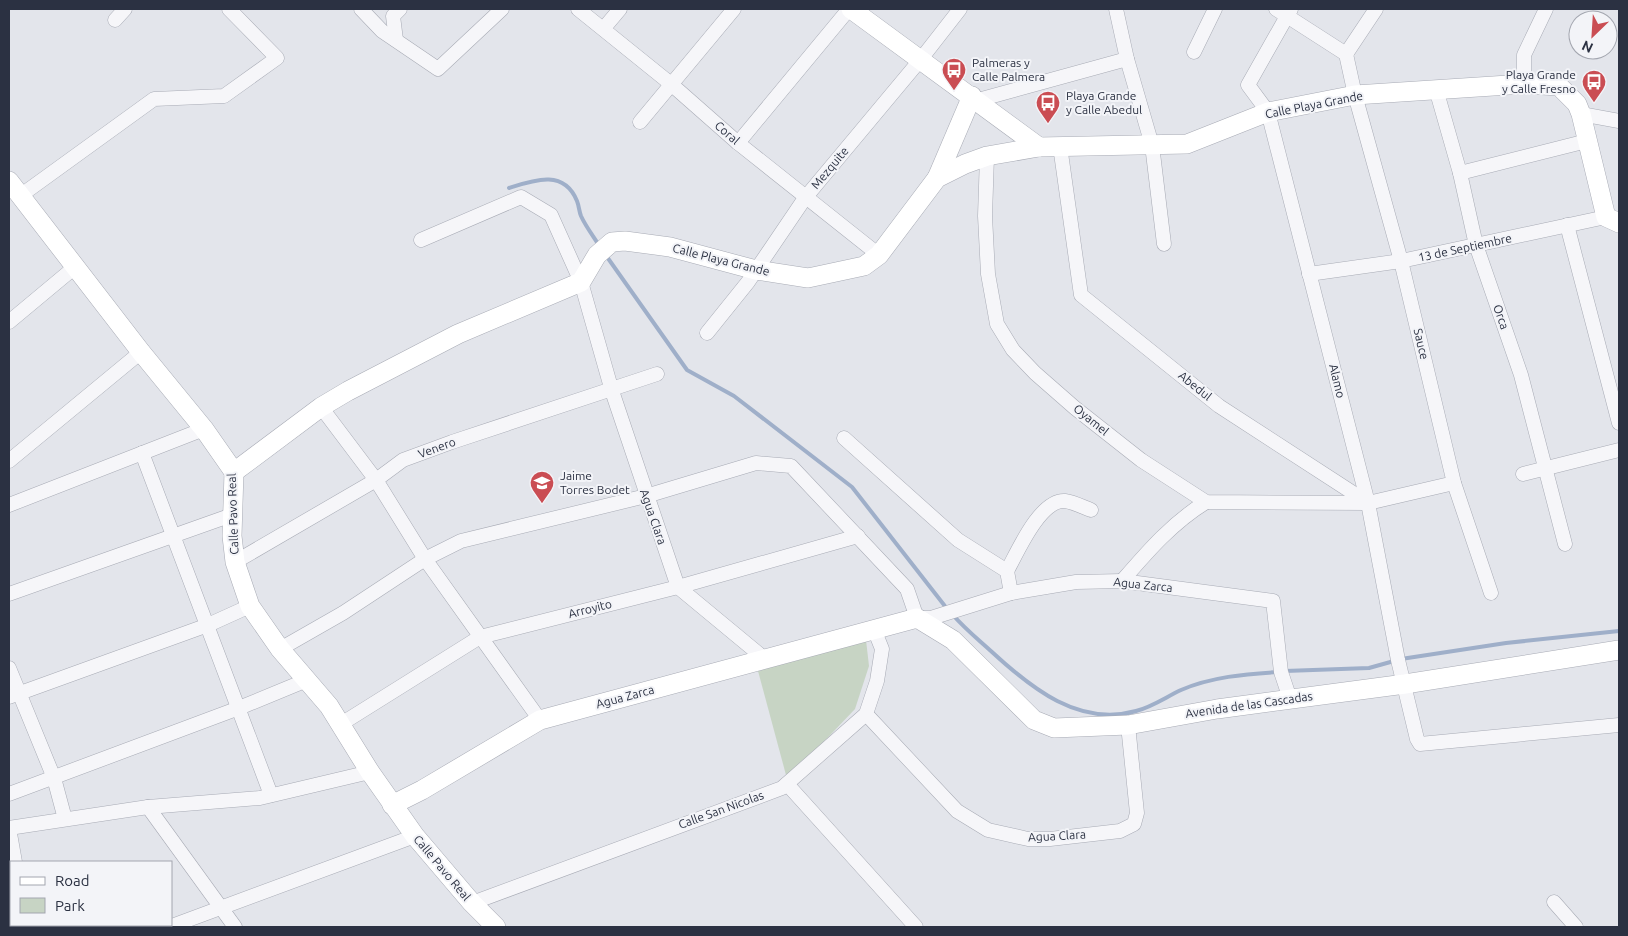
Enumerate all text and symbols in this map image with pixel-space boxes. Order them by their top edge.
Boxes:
north arrow [1568,10,1618,60]
text: N [1579,37,1596,56]
place label: Palmeras y Calle Palmera [972,56,1045,83]
bus stop icon: Palmeras y Calle Palmera [941,57,967,91]
place label: Playa Grande y Calle Fresno [1502,68,1576,95]
bus stop icon: Playa Grande y Calle Fresno [1581,69,1607,103]
place label: Playa Grande y Calle Abedul [1066,89,1142,116]
street label: Calle Playa Grande [1264,89,1364,120]
bus stop icon: Playa Grande y Calle Abedul [1035,90,1061,124]
street label: Coral [712,118,742,147]
street label: Mezquite [808,144,851,191]
street label: 13 de Septiembre [1417,231,1513,264]
street label: Calle Playa Grande [671,241,771,278]
street label: Orca [1491,303,1512,331]
street label: Sauce [1412,327,1431,361]
street label: Alamo [1327,363,1348,399]
street label: Abedul [1176,368,1214,403]
street label: Oyamel [1071,402,1111,438]
street label: Venero [416,435,457,460]
place label: Jaime Torres Bodet [560,469,630,496]
school or university icon: Jaime Torres Bodet [529,470,555,504]
street label: Calle Pavo Real [225,473,240,555]
street label: Agua Clara [638,487,669,546]
street label: Agua Zarca [1113,575,1173,594]
street label: Arroyito [567,597,613,620]
street label: Agua Zarca [594,683,655,711]
street label: Avenida de las Cascadas [1184,689,1313,720]
street label: Calle San Nicolas [676,788,765,831]
street label: Agua Clara [1028,827,1086,844]
street label: Calle Pavo Real [411,832,474,903]
legend [10,861,172,926]
text: Road [55,872,90,889]
text: Park [55,897,85,914]

